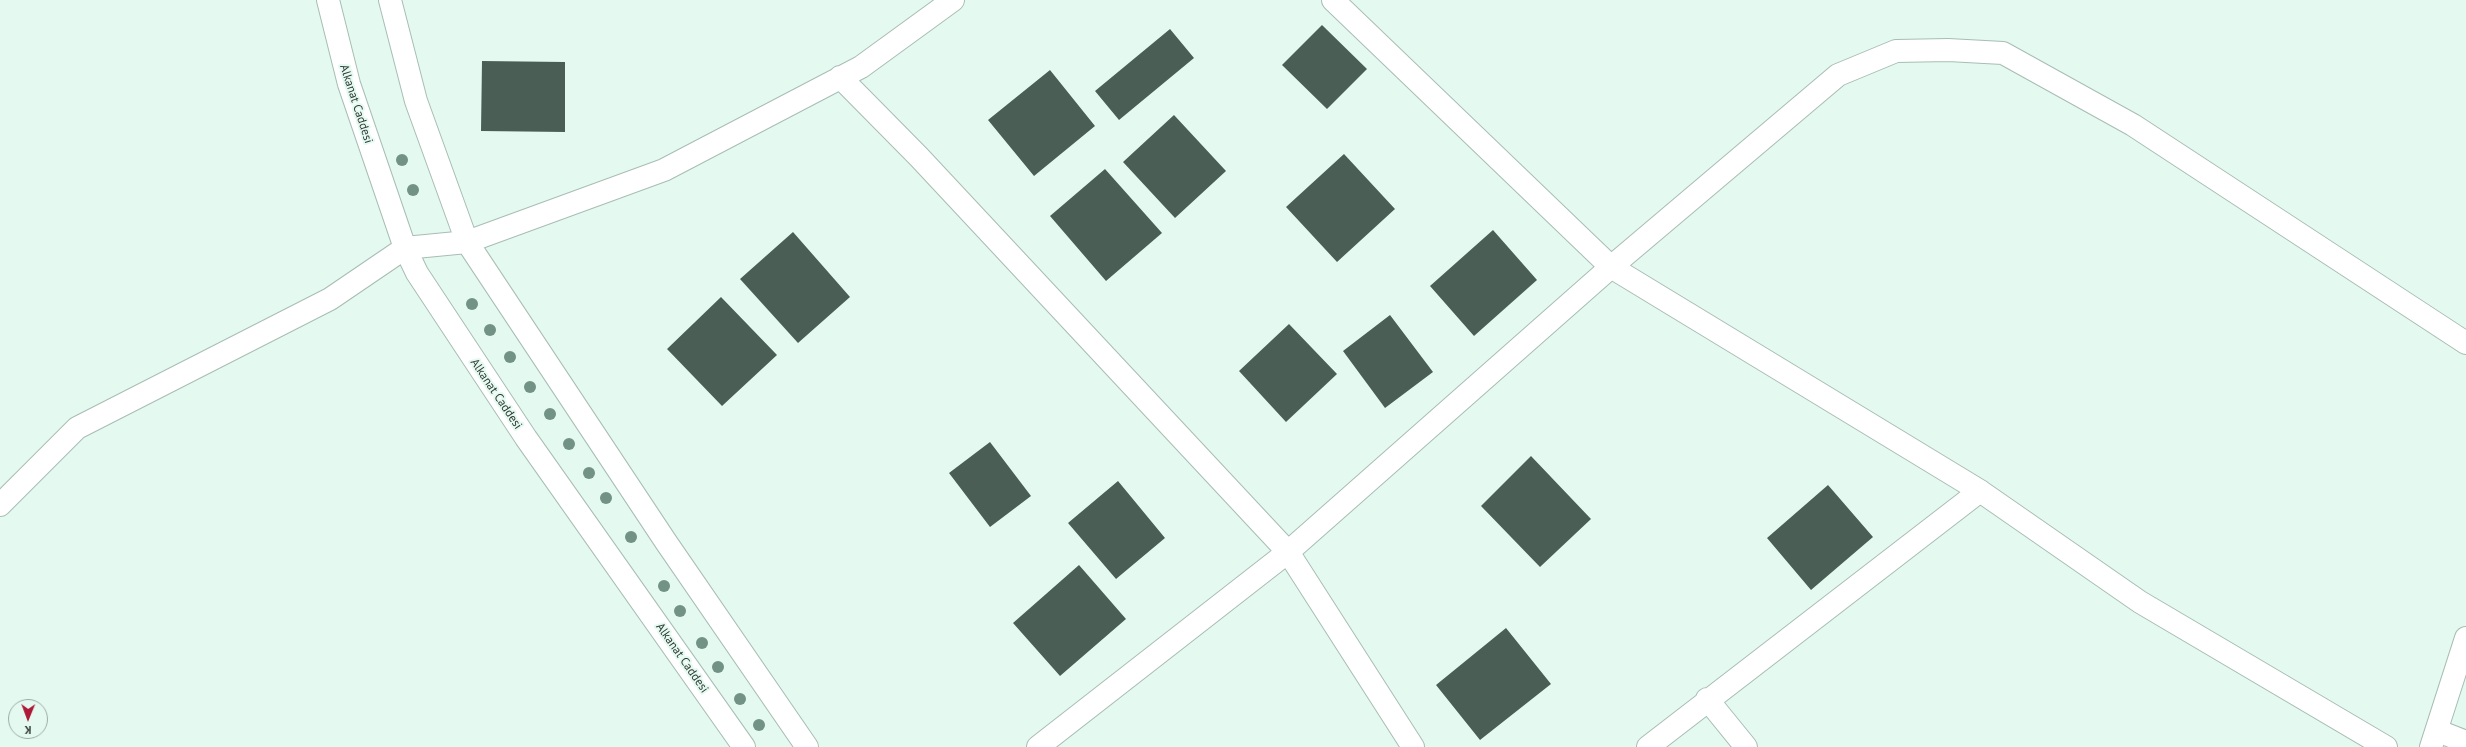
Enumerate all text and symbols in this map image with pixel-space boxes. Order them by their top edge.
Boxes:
street label: Alkanat Caddesi [337,63,375,145]
street label: Alkanat Caddesi [467,356,525,432]
street label: Alkanat Caddesi [653,620,711,696]
north arrow [8,699,48,739]
text: K [24,723,31,737]

